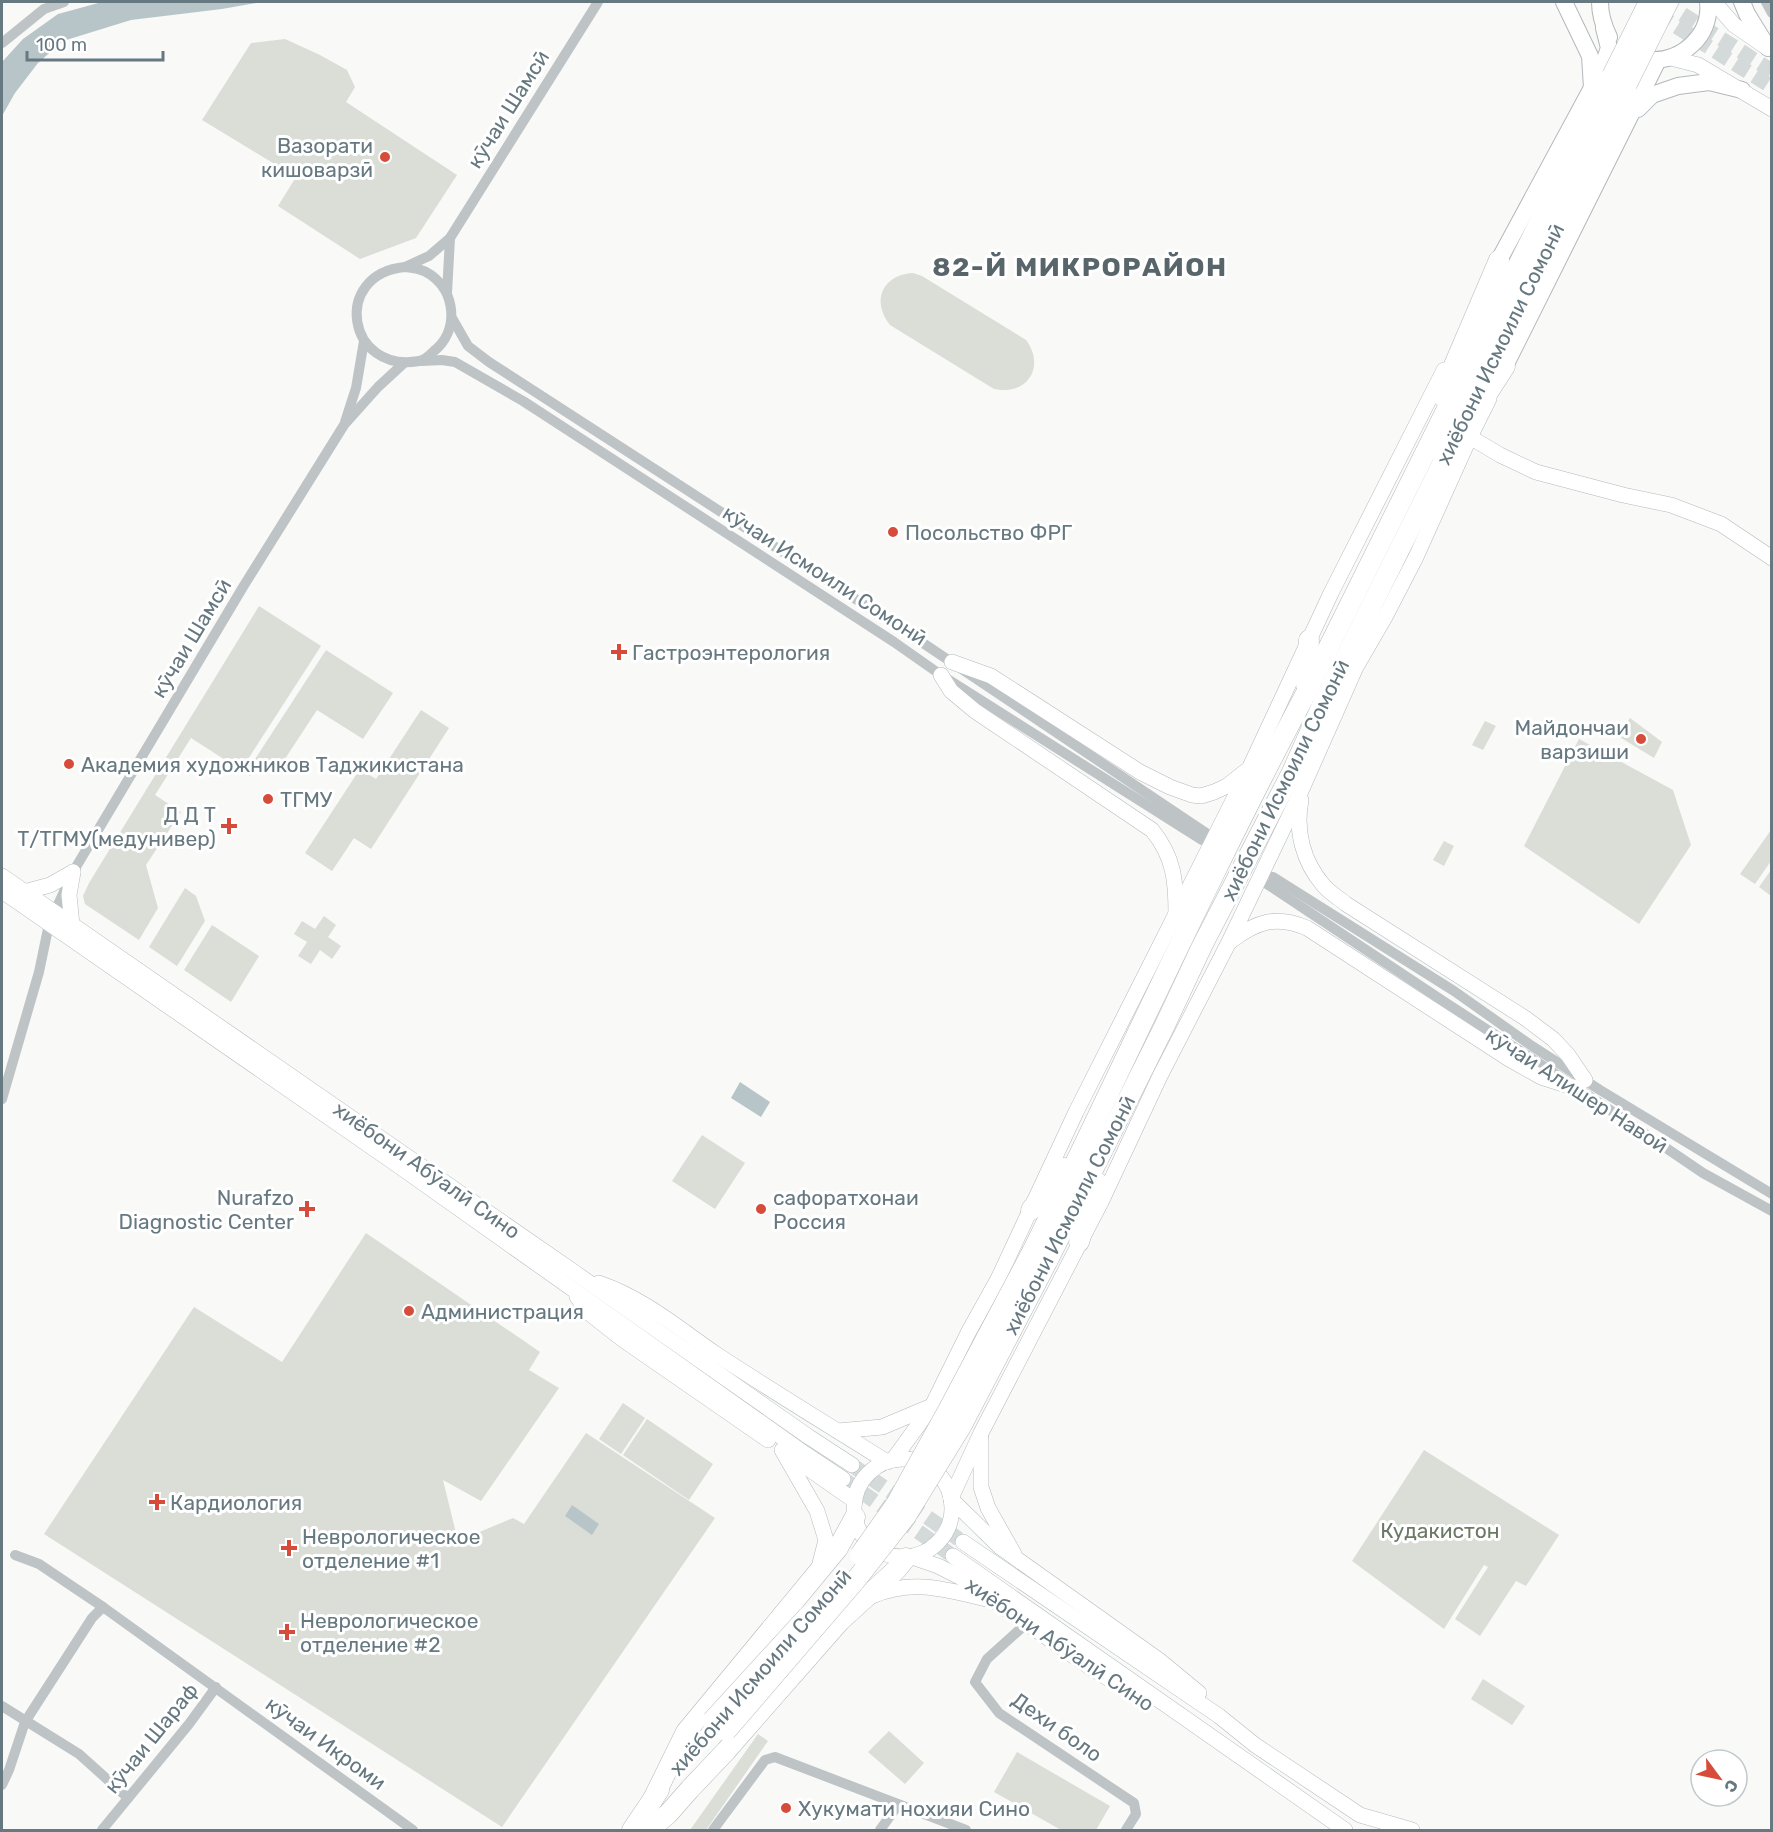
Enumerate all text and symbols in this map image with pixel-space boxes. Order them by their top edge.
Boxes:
scale bar [27,24,164,62]
text: 100 m [36,34,87,56]
street label: кӯчаи Шамсӣ [462,45,554,173]
place label: Вазорати кишоварзӣ [261,133,373,182]
marker: Вазорати кишоварзӣ [378,150,392,164]
street label: хиёбони Исмоили Сомонӣ [1431,219,1569,469]
district label: 82-Й МИКРОРАЙОН [932,251,1228,283]
street label: кӯчаи Исмоили Сомонӣ [718,500,932,650]
place label: Посольство ФРГ [905,520,1072,545]
marker: Посольство ФРГ [886,525,900,539]
street label: кӯчаи Шамсӣ [146,574,236,702]
place label: Гастроэнтерология [632,640,830,665]
marker: Гастроэнтерология [610,643,628,661]
street label: хиёбони Исмоили Сомонӣ [1216,655,1354,905]
place label: Майдончаи варзиши [1515,715,1629,764]
marker: Майдончаи варзиши [1634,732,1648,746]
place label: Академия художников Таджикистана [81,752,464,777]
marker: Академия художников Таджикистана [62,757,76,771]
place label: ТГМУ [280,787,333,812]
marker: ТГМУ [261,792,275,806]
place label: Д Д Т Т/ТГМУ(медунивер) [17,802,216,851]
marker: Д Д Т Т/ТГМУ(медунивер) [220,817,238,835]
street label: кӯчаи Алишер Навоӣ [1481,1022,1673,1158]
street label: хиёбони Исмоили Сомонӣ [998,1091,1140,1339]
street label: хиёбони Абӯалӣ Сино [329,1096,525,1244]
place label: Nurafzo Diagnostic Center [119,1185,294,1234]
place label: сафоратхонаи Россия [773,1185,919,1234]
marker: Nurafzo Diagnostic Center [298,1200,316,1218]
marker: сафоратхонаи Россия [754,1202,768,1216]
place label: Администрация [421,1299,584,1324]
marker: Администрация [402,1304,416,1318]
place label: Кардиология [170,1490,302,1515]
marker: Кардиология [148,1493,166,1511]
park label: Кудакистон [1380,1518,1500,1543]
place label: Неврологическое отделение #1 [302,1524,480,1573]
marker: Неврологическое отделение #1 [280,1539,298,1557]
street label: хиёбони Исмоили Сомонӣ [664,1564,856,1780]
street label: хиёбони Абӯалӣ Сино [961,1572,1159,1716]
place label: Неврологическое отделение #2 [300,1608,478,1657]
marker: Неврологическое отделение #2 [278,1623,296,1641]
street label: кӯчаи Шараф [99,1678,203,1798]
street label: Дехи боло [1007,1687,1107,1767]
street label: кӯчаи Икроми [261,1691,391,1795]
north arrow [1689,1748,1749,1808]
text: С [1720,1776,1742,1796]
place label: Хукумати нохияи Сино [798,1796,1030,1821]
marker: Хукумати нохияи Сино [779,1801,793,1815]

